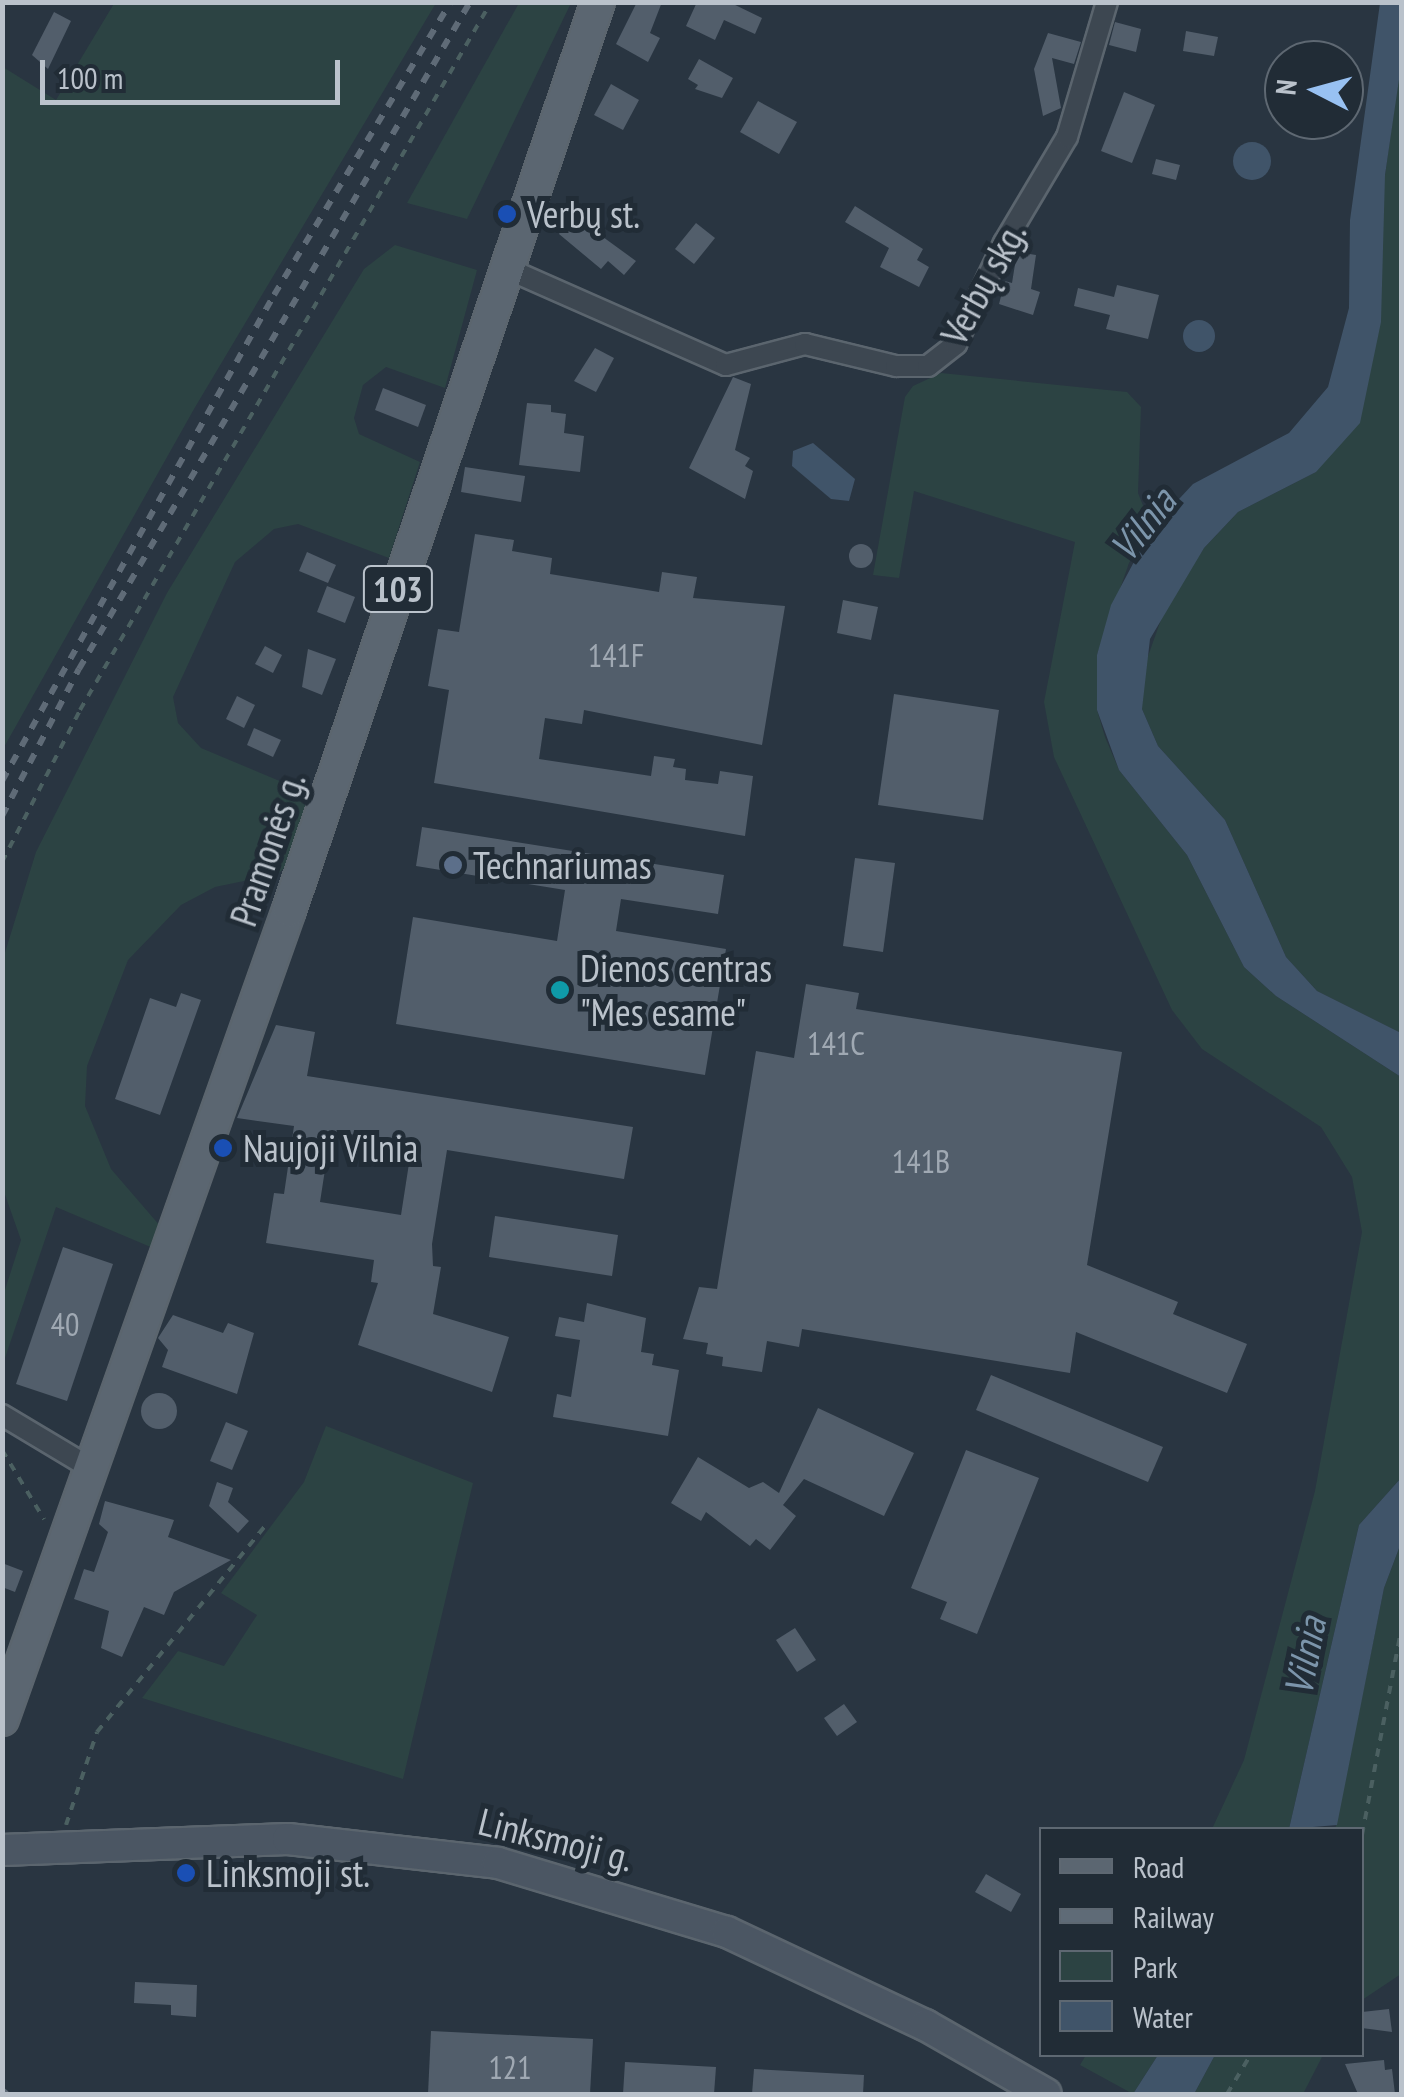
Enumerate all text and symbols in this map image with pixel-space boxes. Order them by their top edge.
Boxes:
scale bar [45,40,345,102]
north arrow [1264,40,1364,140]
text: 100 m [57,58,123,97]
text: N [1266,78,1305,96]
place label: Verbų st. [527,191,640,237]
marker: Verbų st. [496,203,518,225]
street label: Verbų skg. [931,214,1035,352]
water label: Vilnia [1099,478,1185,570]
road number: 103 [360,559,436,619]
house number: 141F [588,636,644,674]
street label: Pramonės g. [220,766,314,932]
place label: Technariumas [473,842,652,888]
marker: Technariumas [442,854,464,876]
place label: Dienos centras "Mes esame" [580,945,772,1034]
marker: Dienos centras "Mes esame" [549,979,571,1001]
house number: 141C [807,1024,865,1062]
place label: Naujoji Vilnia [243,1125,419,1171]
marker: Naujoji Vilnia [212,1137,234,1159]
house number: 141B [892,1142,950,1180]
house number: 40 [51,1305,79,1343]
water label: Vilnia [1273,1613,1335,1699]
street label: Linksmoji g. [474,1798,638,1880]
legend [1039,1827,1364,2057]
text: Road [1133,1847,1184,1886]
place label: Linksmoji st. [206,1850,370,1896]
marker: Linksmoji st. [175,1862,197,1884]
text: Railway [1133,1897,1214,1936]
text: Park [1133,1947,1178,1986]
text: Water [1133,1997,1193,2036]
house number: 121 [488,2048,532,2086]

